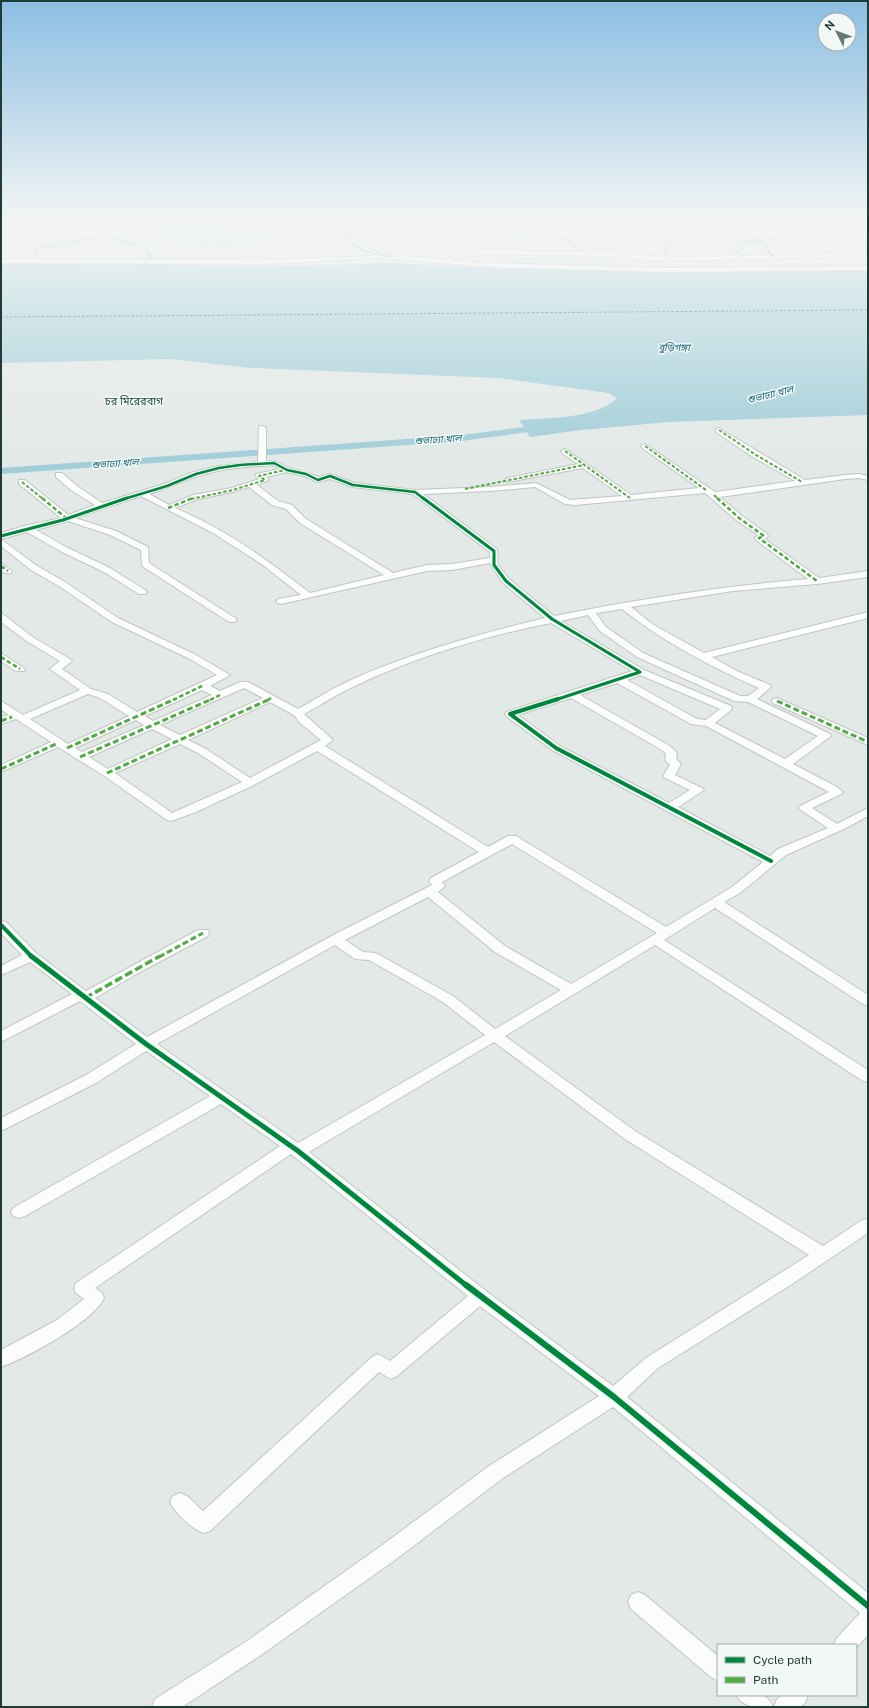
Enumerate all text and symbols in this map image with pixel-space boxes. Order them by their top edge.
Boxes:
north arrow [817,12,857,52]
text: N [822,18,837,33]
water label: বুড়িগঙ্গা [658,341,692,354]
water label: শুভাঢ্যা খাল [746,382,796,406]
district label: চর মিরেরবাগ [104,395,164,407]
water label: শুভাঢ্যা খাল [414,431,464,447]
water label: শুভাঢ্যা খাল [91,455,141,471]
legend [717,1644,857,1696]
text: Cycle path [753,1653,812,1667]
text: Path [753,1673,779,1687]

